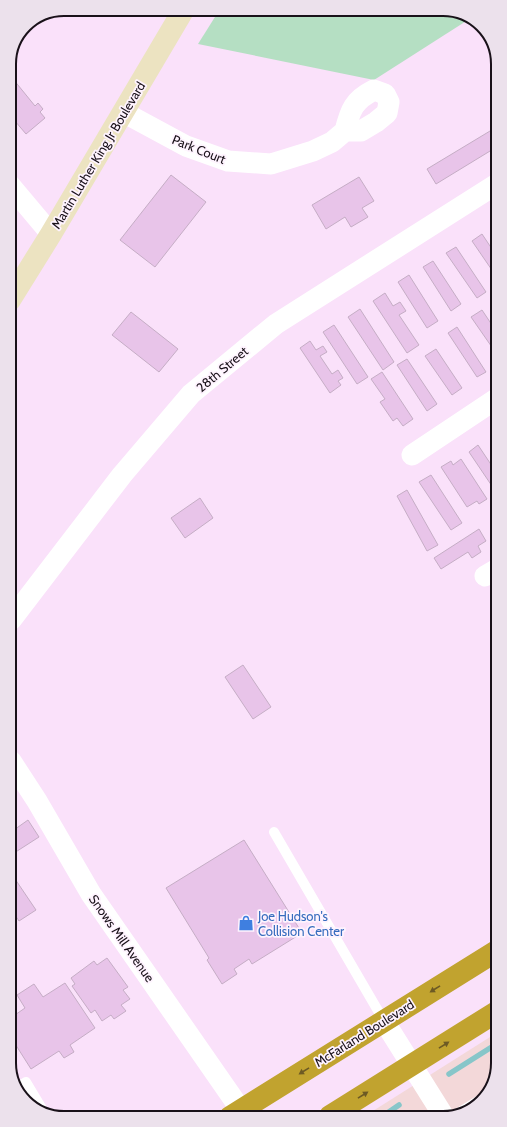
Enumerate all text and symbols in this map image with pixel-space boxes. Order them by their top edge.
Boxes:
street label: Martin Luther King Jr Boulevard [48,79,148,231]
street label: Park Court [170,131,229,167]
street label: 28th Street [193,342,252,395]
street label: Snows Mill Avenue [86,891,158,985]
place label: Joe Hudson's Collision Center [257,908,345,939]
shop icon: Joe Hudson's Collision Center [237,914,255,932]
one-way arrow [429,985,440,993]
street label: McFarland Boulevard [311,996,417,1070]
one-way arrow [439,1041,450,1048]
one-way arrow [298,1067,309,1075]
one-way arrow [357,1092,369,1099]

